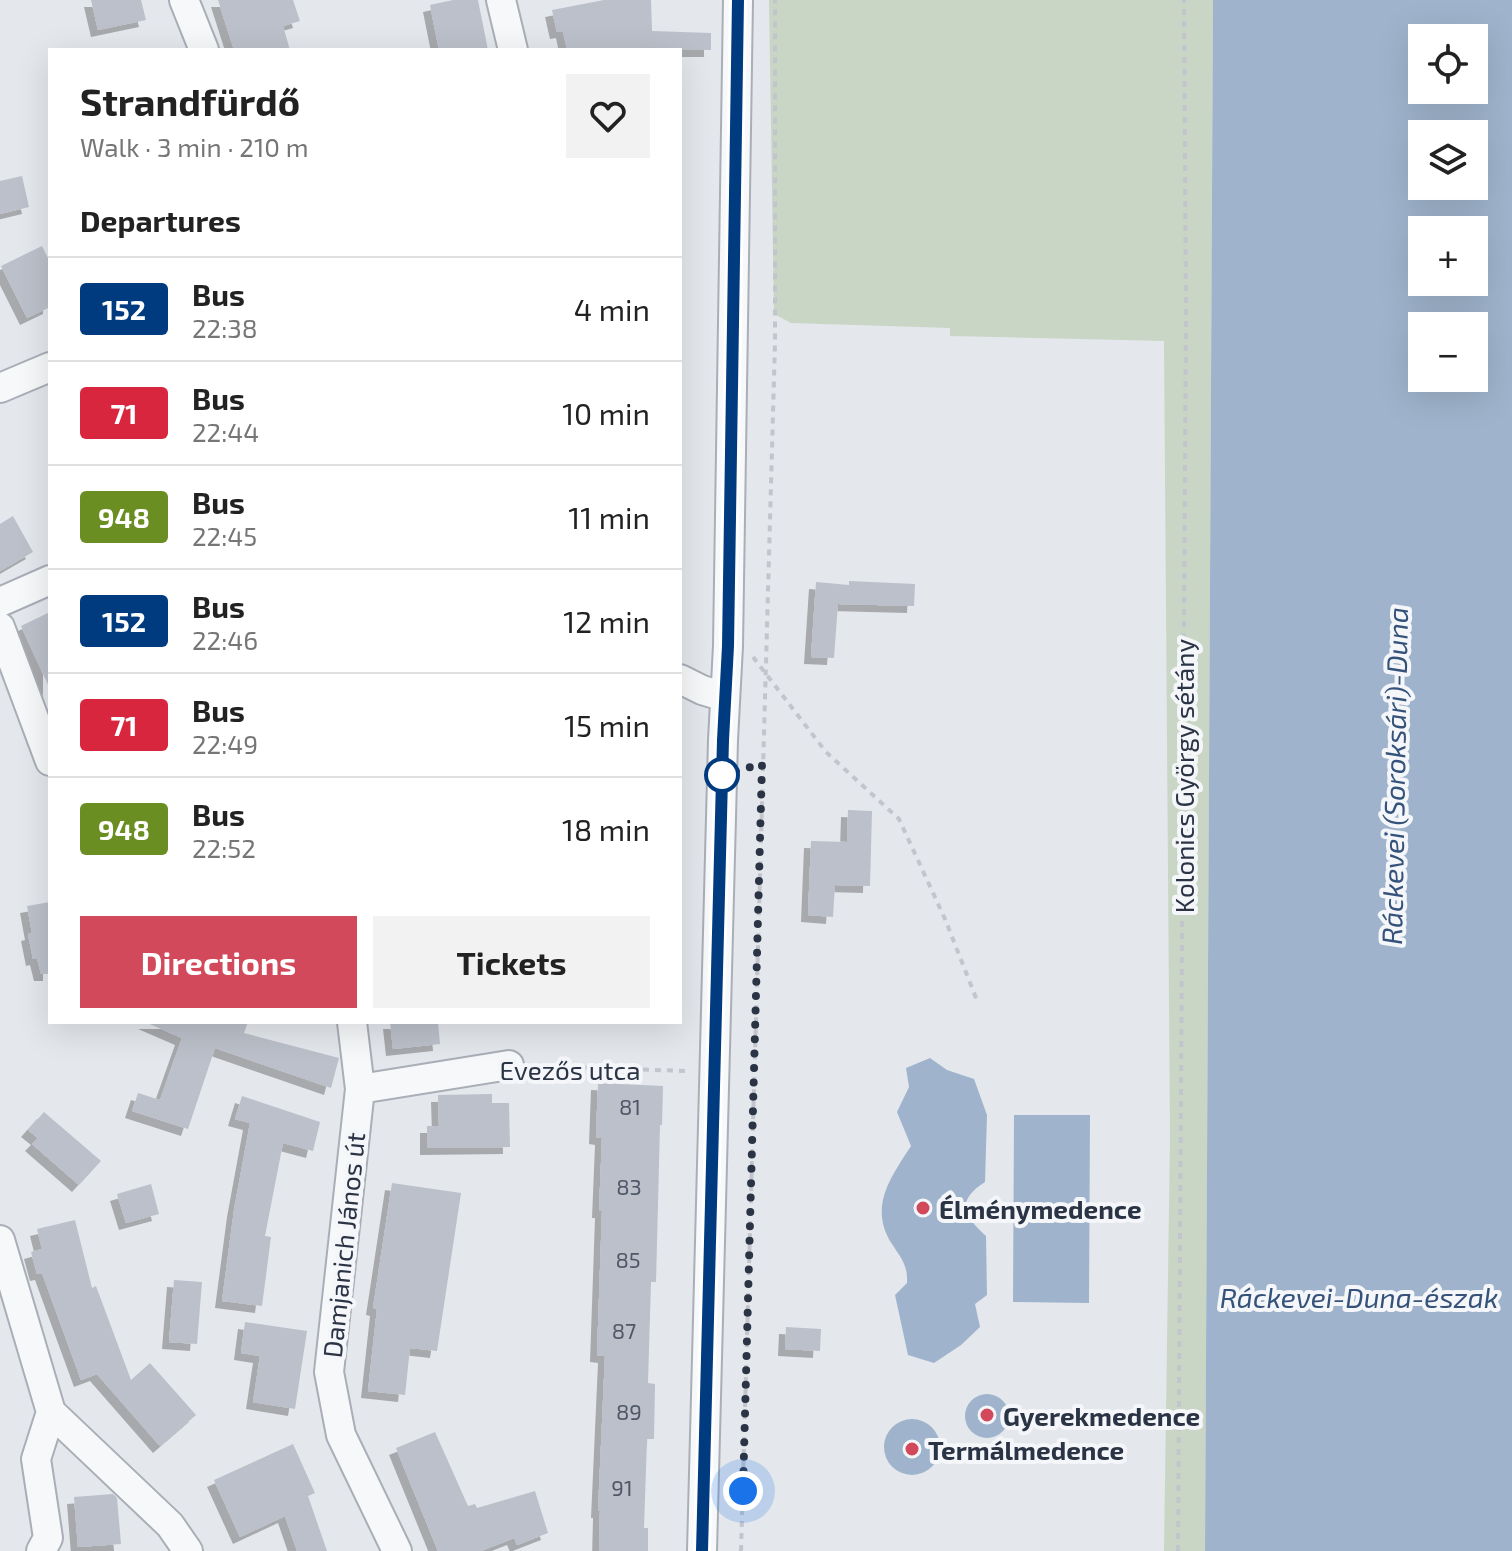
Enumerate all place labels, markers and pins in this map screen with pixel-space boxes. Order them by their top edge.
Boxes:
unlabelled marker [705,758,739,792]
place label: Élménymedence [939,1193,1142,1225]
marker: Élménymedence [914,1199,932,1217]
place label: Gyerekmedence [1003,1400,1200,1432]
marker: Gyerekmedence [978,1406,996,1424]
place label: Termálmedence [928,1434,1124,1465]
marker: Termálmedence [903,1440,921,1458]

